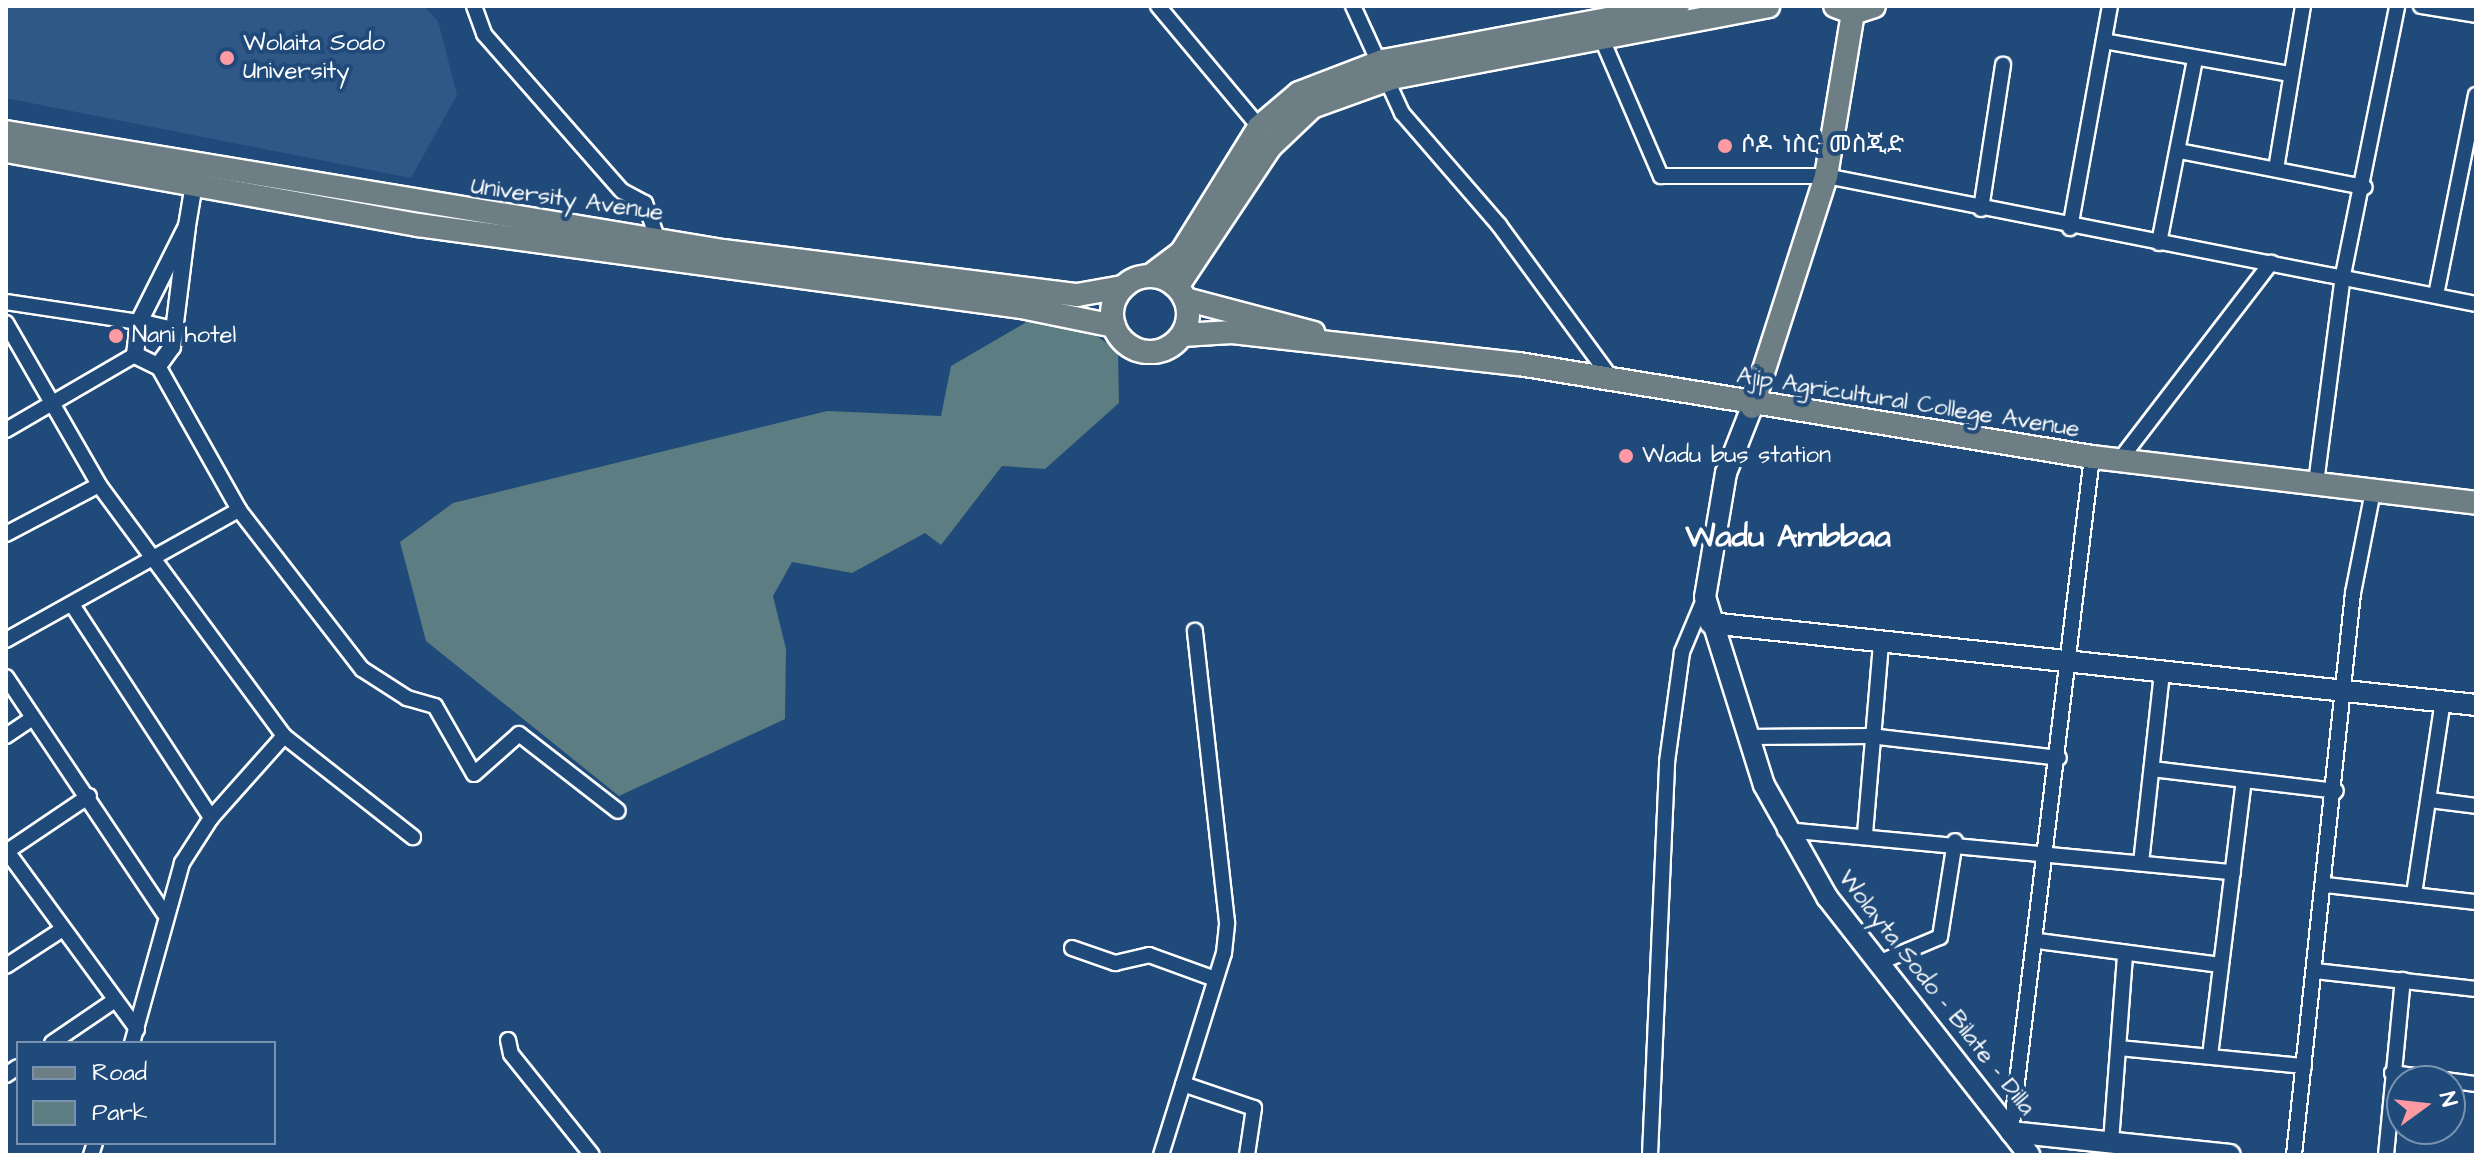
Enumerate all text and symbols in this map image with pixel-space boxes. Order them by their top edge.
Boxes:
place label: Wolaita Sodo University [243,30,385,86]
marker: Wolaita Sodo University [218,49,236,67]
place label: ሶዶ ነስር መስጂድ [1741,132,1904,160]
marker: ሶዶ ነስር መስጂድ [1716,137,1734,155]
street label: University Avenue [469,172,665,228]
place label: Nani hotel [132,322,236,350]
marker: Nani hotel [107,327,125,345]
street label: Ajip Agricultural College Avenue [1735,362,2081,444]
place label: Wadu bus station [1642,442,1831,470]
marker: Wadu bus station [1617,447,1635,465]
district label: Wadu Ambbaa [1685,518,1891,556]
street label: Wolayta Sodo - Bilate - Dilla [1831,865,2041,1121]
legend [16,1041,276,1145]
text: Road [92,1056,147,1090]
north arrow [2386,1065,2466,1145]
text: N [2431,1088,2464,1110]
text: Park [92,1096,148,1130]

